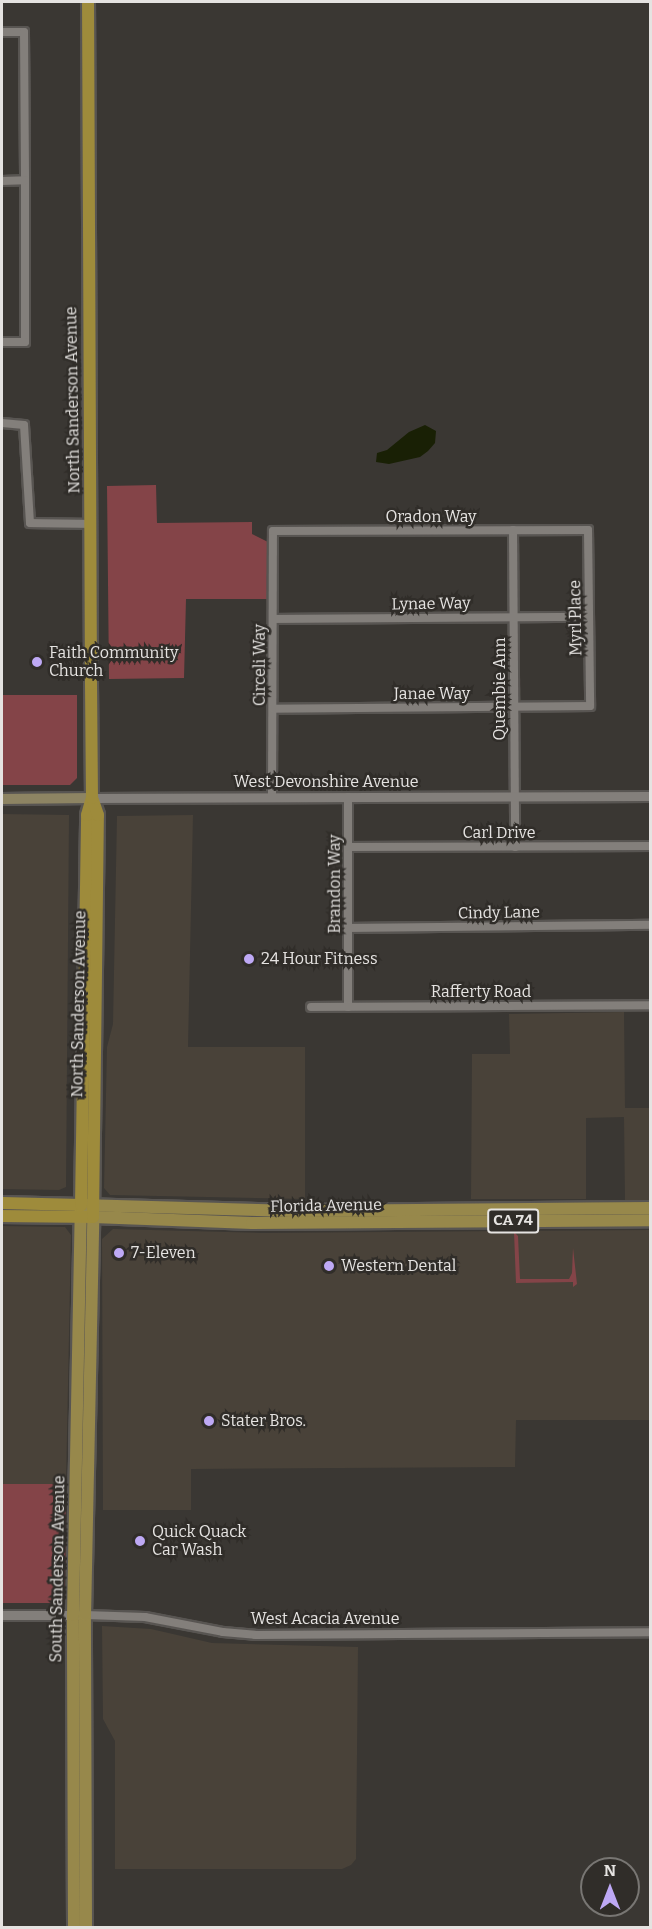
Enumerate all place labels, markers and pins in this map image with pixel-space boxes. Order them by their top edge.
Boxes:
place label: Faith Community Church [49,643,178,681]
marker: Faith Community Church [30,655,44,669]
place label: 24 Hour Fitness [261,949,378,969]
marker: 24 Hour Fitness [242,952,256,966]
place label: 7-Eleven [131,1243,196,1263]
marker: 7-Eleven [112,1246,126,1260]
place label: Western Dental [341,1256,456,1276]
marker: Western Dental [322,1259,336,1273]
place label: Stater Bros. [221,1411,306,1431]
marker: Stater Bros. [202,1414,216,1428]
place label: Quick Quack Car Wash [152,1522,246,1560]
marker: Quick Quack Car Wash [133,1534,147,1548]

